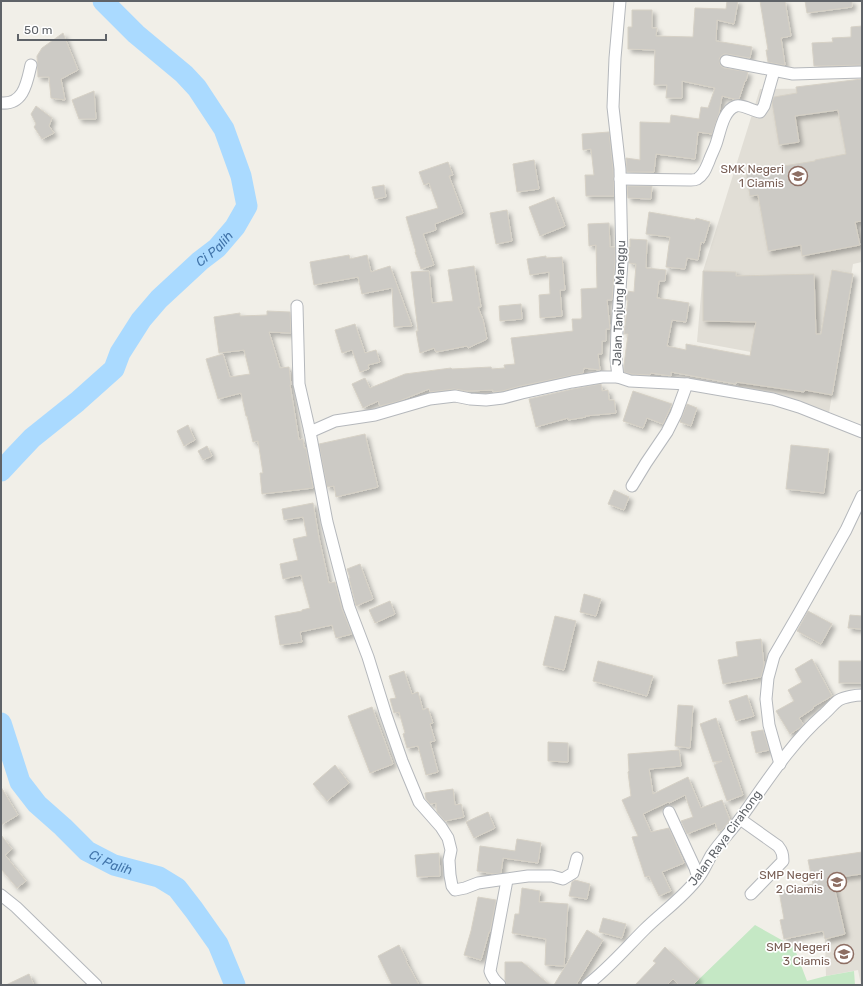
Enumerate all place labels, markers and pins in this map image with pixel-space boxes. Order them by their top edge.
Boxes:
place label: SMK Negeri 1 Ciamis [721,162,784,190]
school or university icon: SMK Negeri 1 Ciamis [787,165,809,187]
place label: SMP Negeri 2 Ciamis [759,868,823,896]
school or university icon: SMP Negeri 2 Ciamis [826,871,848,893]
place label: SMP Negeri 3 Ciamis [766,940,830,968]
school or university icon: SMP Negeri 3 Ciamis [833,943,855,965]

